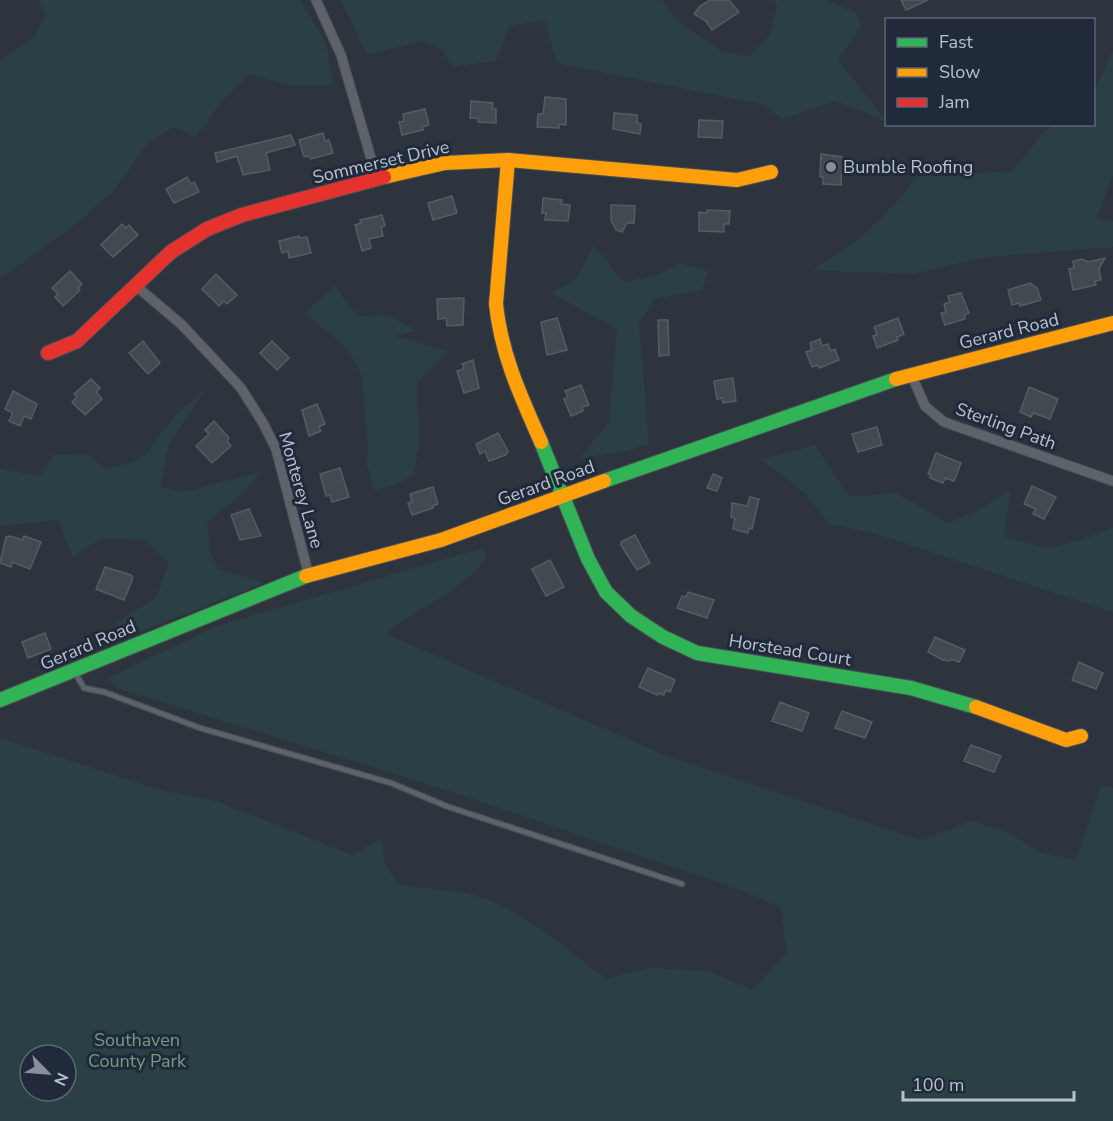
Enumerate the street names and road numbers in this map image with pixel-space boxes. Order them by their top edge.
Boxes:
street label: Sommerset Drive [310,135,452,189]
street label: Gerard Road [957,307,1061,355]
street label: Sterling Path [952,397,1060,455]
street label: Monterey Lane [273,429,329,551]
street label: Gerard Road [494,454,598,512]
street label: Gerard Road [36,614,140,676]
street label: Horstead Court [727,628,854,672]

